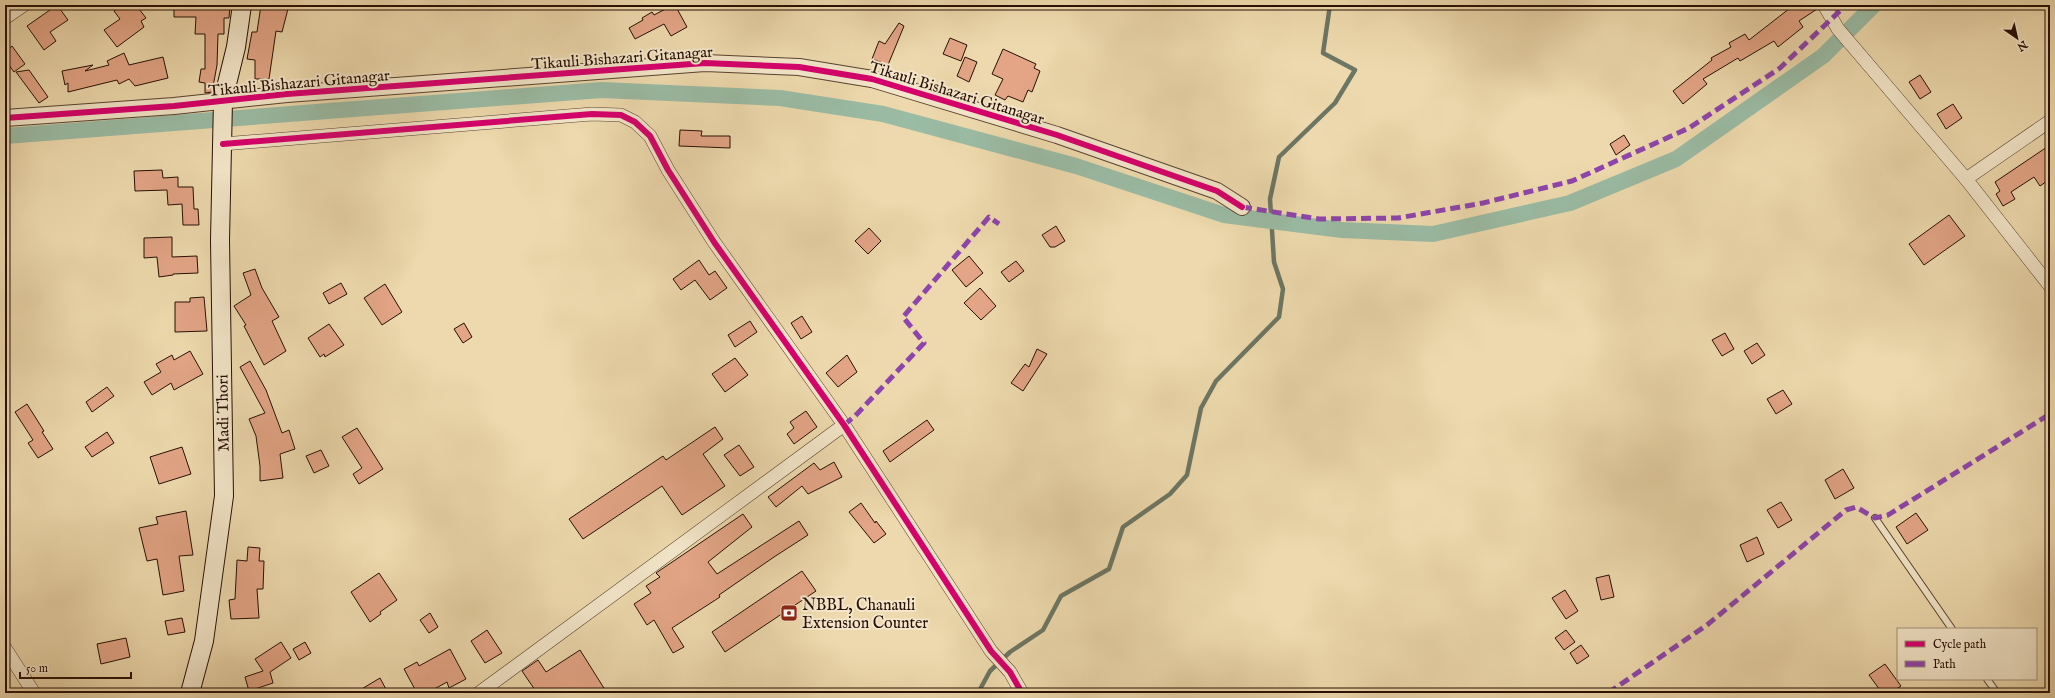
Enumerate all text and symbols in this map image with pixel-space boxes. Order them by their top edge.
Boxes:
north arrow [1997,18,2037,58]
text: N [2014,36,2031,54]
street label: Tikauli Bishazari Gitanagar [531,43,714,75]
street label: Tikauli Bishazari Gitanagar [866,58,1046,130]
street label: Tikauli Bishazari Gitanagar [208,66,391,102]
street label: Madi Thori [213,374,235,452]
place label: NBBL, Chanauli Extension Counter [802,596,928,634]
bank icon: NBBL, Chanauli Extension Counter [779,603,799,623]
legend [1897,628,2037,680]
text: Cycle path [1933,637,1987,653]
scale bar [20,654,131,680]
text: Path [1933,657,1956,672]
text: 50 m [26,661,48,676]

